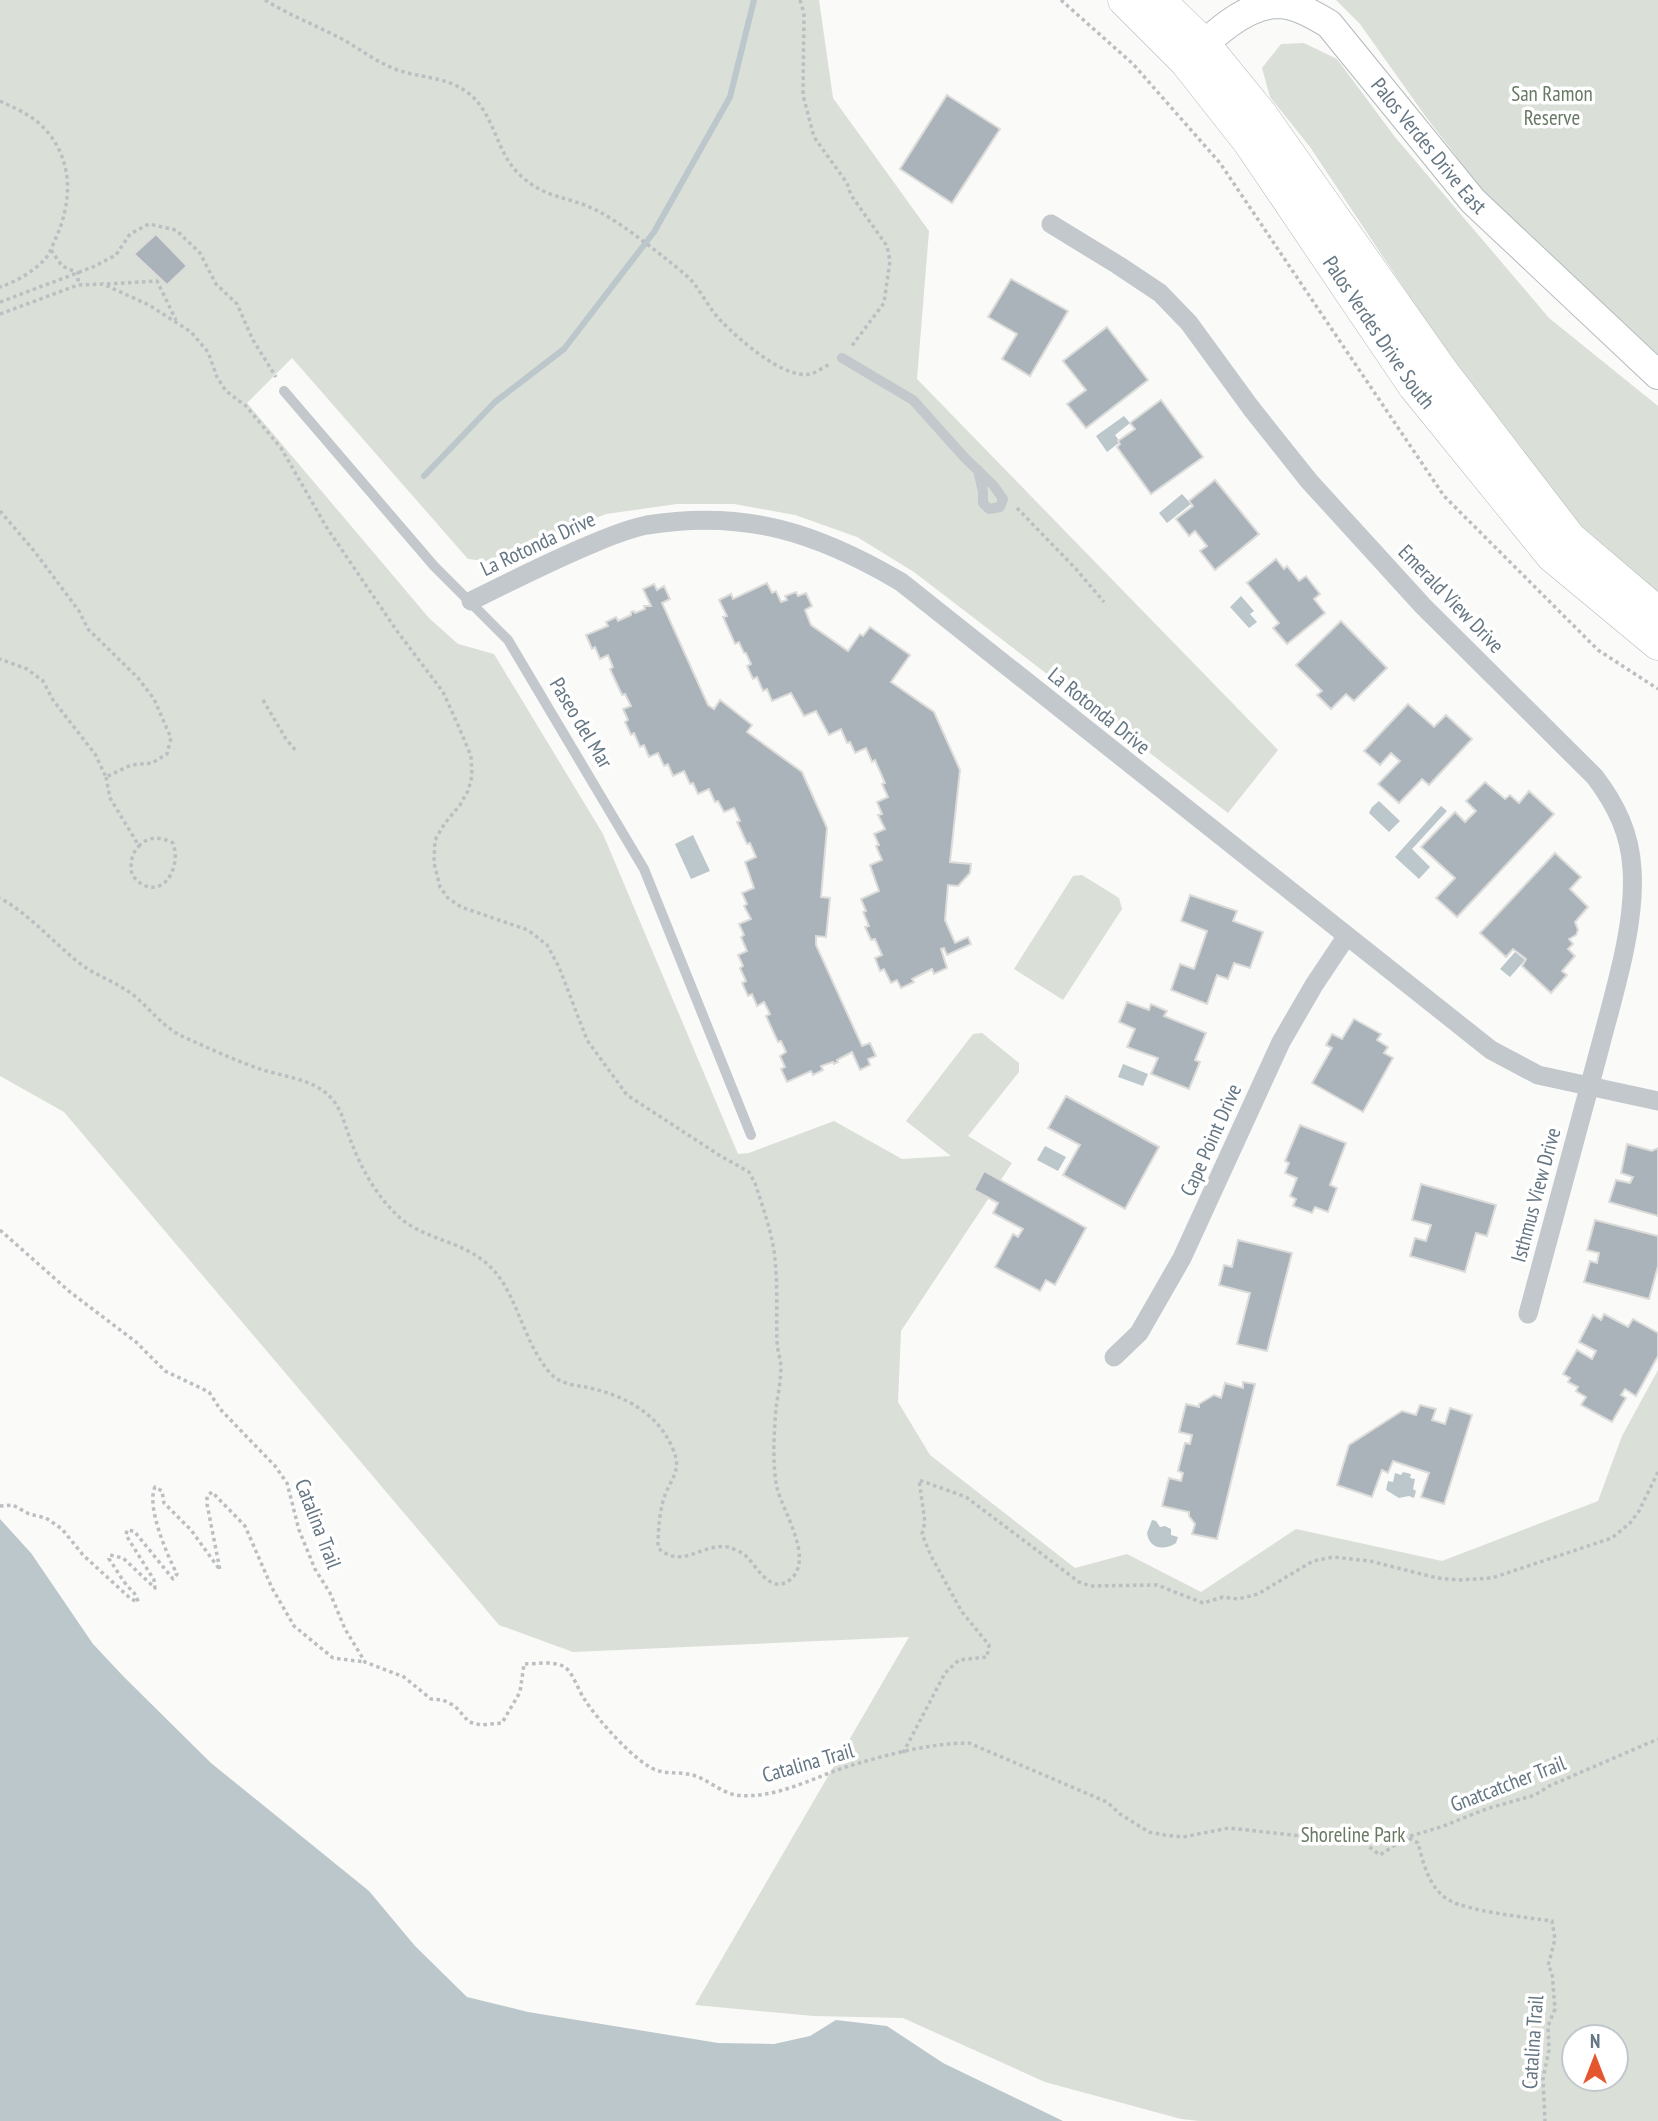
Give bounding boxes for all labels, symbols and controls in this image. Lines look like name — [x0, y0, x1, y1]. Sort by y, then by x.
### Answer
street label: Palos Verdes Drive East — [1365, 72, 1492, 220]
park label: San Ramon Reserve — [1511, 80, 1593, 131]
street label: Palos Verdes Drive South — [1317, 251, 1441, 414]
street label: La Rotonda Drive — [476, 505, 600, 582]
street label: Emerald View Drive — [1393, 539, 1510, 659]
street label: La Rotonda Drive — [1043, 661, 1156, 760]
street label: Paseo del Mar — [544, 672, 619, 773]
street label: Cape Point Drive — [1174, 1079, 1247, 1200]
street label: Isthmus View Drive — [1505, 1125, 1566, 1265]
street label: Catalina Trail — [289, 1475, 348, 1573]
street label: Catalina Trail — [759, 1737, 857, 1788]
street label: Gnatcatcher Trail — [1446, 1749, 1569, 1818]
park label: Shoreline Park — [1301, 1821, 1405, 1848]
street label: Catalina Trail — [1516, 1994, 1549, 2090]
north arrow — [1560, 2023, 1630, 2093]
text: N — [1590, 2029, 1600, 2053]

